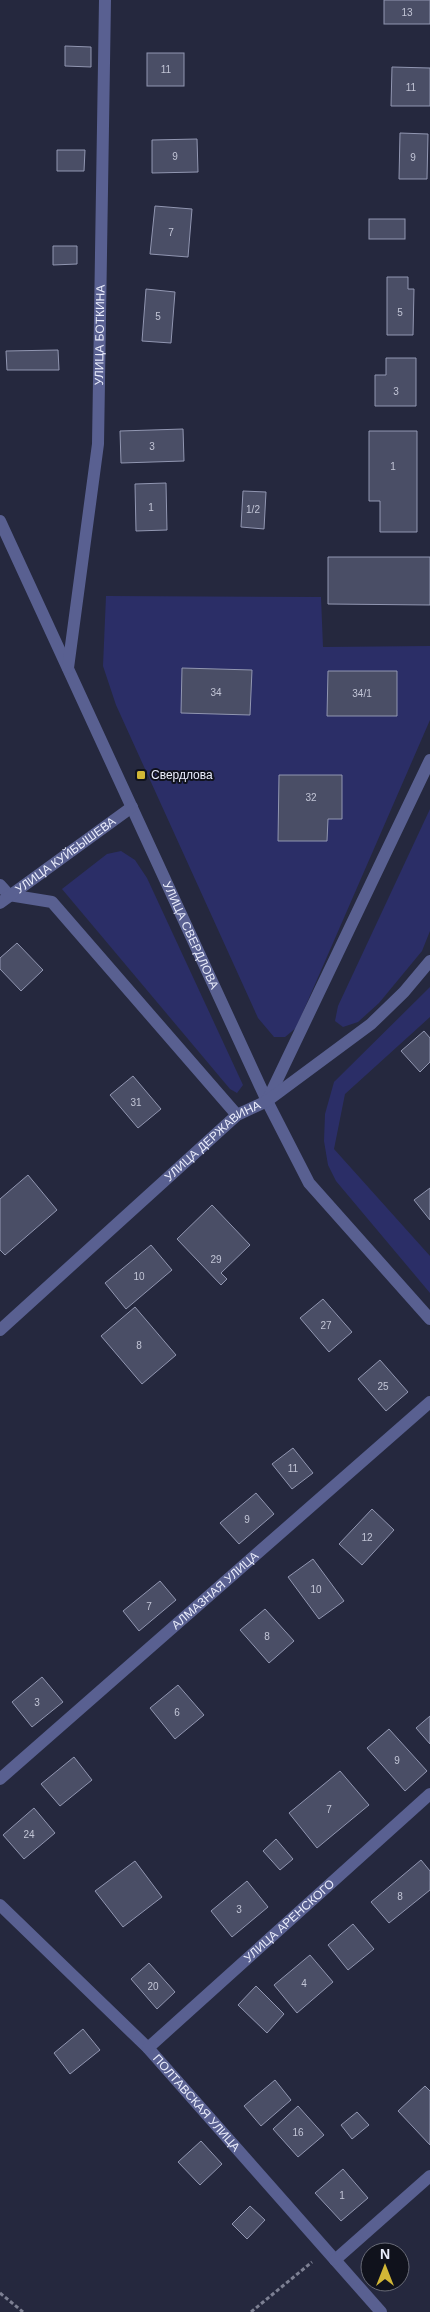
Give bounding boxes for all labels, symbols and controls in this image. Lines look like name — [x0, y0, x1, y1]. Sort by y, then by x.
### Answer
house number: 13 — [401, 7, 413, 18]
house number: 11 — [161, 64, 172, 75]
house number: 11 — [406, 82, 417, 93]
house number: 9 — [172, 151, 178, 162]
house number: 9 — [410, 152, 416, 163]
house number: 7 — [168, 227, 174, 238]
street label: УЛИЦА БОТКИНА — [92, 285, 108, 385]
house number: 5 — [397, 307, 403, 318]
house number: 5 — [155, 311, 161, 322]
house number: 3 — [393, 386, 399, 397]
house number: 3 — [149, 441, 155, 452]
house number: 1 — [390, 461, 396, 472]
house number: 1 — [148, 502, 154, 513]
house number: 1/2 — [246, 504, 260, 515]
house number: 34 — [210, 687, 222, 698]
house number: 34/1 — [352, 688, 372, 699]
place label: Свердлова — [151, 768, 213, 782]
marker: Свердлова — [135, 769, 147, 781]
house number: 32 — [305, 792, 317, 803]
street label: УЛИЦА КУЙБЫШЕВА — [13, 814, 118, 896]
street label: УЛИЦА СВЕРДЛОВА — [160, 879, 221, 991]
house number: 31 — [130, 1097, 142, 1108]
street label: УЛИЦА ДЕРЖАВИНА — [162, 1098, 263, 1184]
house number: 29 — [210, 1254, 222, 1265]
house number: 10 — [133, 1271, 145, 1282]
house number: 27 — [320, 1320, 332, 1331]
house number: 8 — [136, 1340, 142, 1351]
house number: 25 — [377, 1381, 389, 1392]
house number: 11 — [288, 1463, 299, 1474]
house number: 9 — [244, 1514, 250, 1525]
house number: 12 — [361, 1532, 373, 1543]
street label: АЛМАЗНАЯ УЛИЦА — [169, 1549, 261, 1632]
house number: 10 — [310, 1584, 322, 1595]
house number: 7 — [146, 1601, 152, 1612]
house number: 8 — [264, 1631, 270, 1642]
house number: 3 — [34, 1697, 40, 1708]
house number: 6 — [174, 1707, 180, 1718]
house number: 9 — [394, 1755, 400, 1766]
house number: 7 — [326, 1804, 332, 1815]
house number: 24 — [23, 1829, 35, 1840]
street label: УЛИЦА АРЕНСКОГО — [241, 1877, 337, 1965]
house number: 8 — [397, 1891, 403, 1902]
house number: 3 — [236, 1904, 242, 1915]
house number: 4 — [301, 1978, 307, 1989]
house number: 20 — [147, 1981, 159, 1992]
street label: ПОЛТАВСКАЯ УЛИЦА — [150, 2052, 243, 2154]
house number: 16 — [292, 2127, 304, 2138]
house number: 1 — [339, 2190, 345, 2201]
north arrow — [360, 2242, 410, 2292]
text: N — [380, 2246, 390, 2262]

